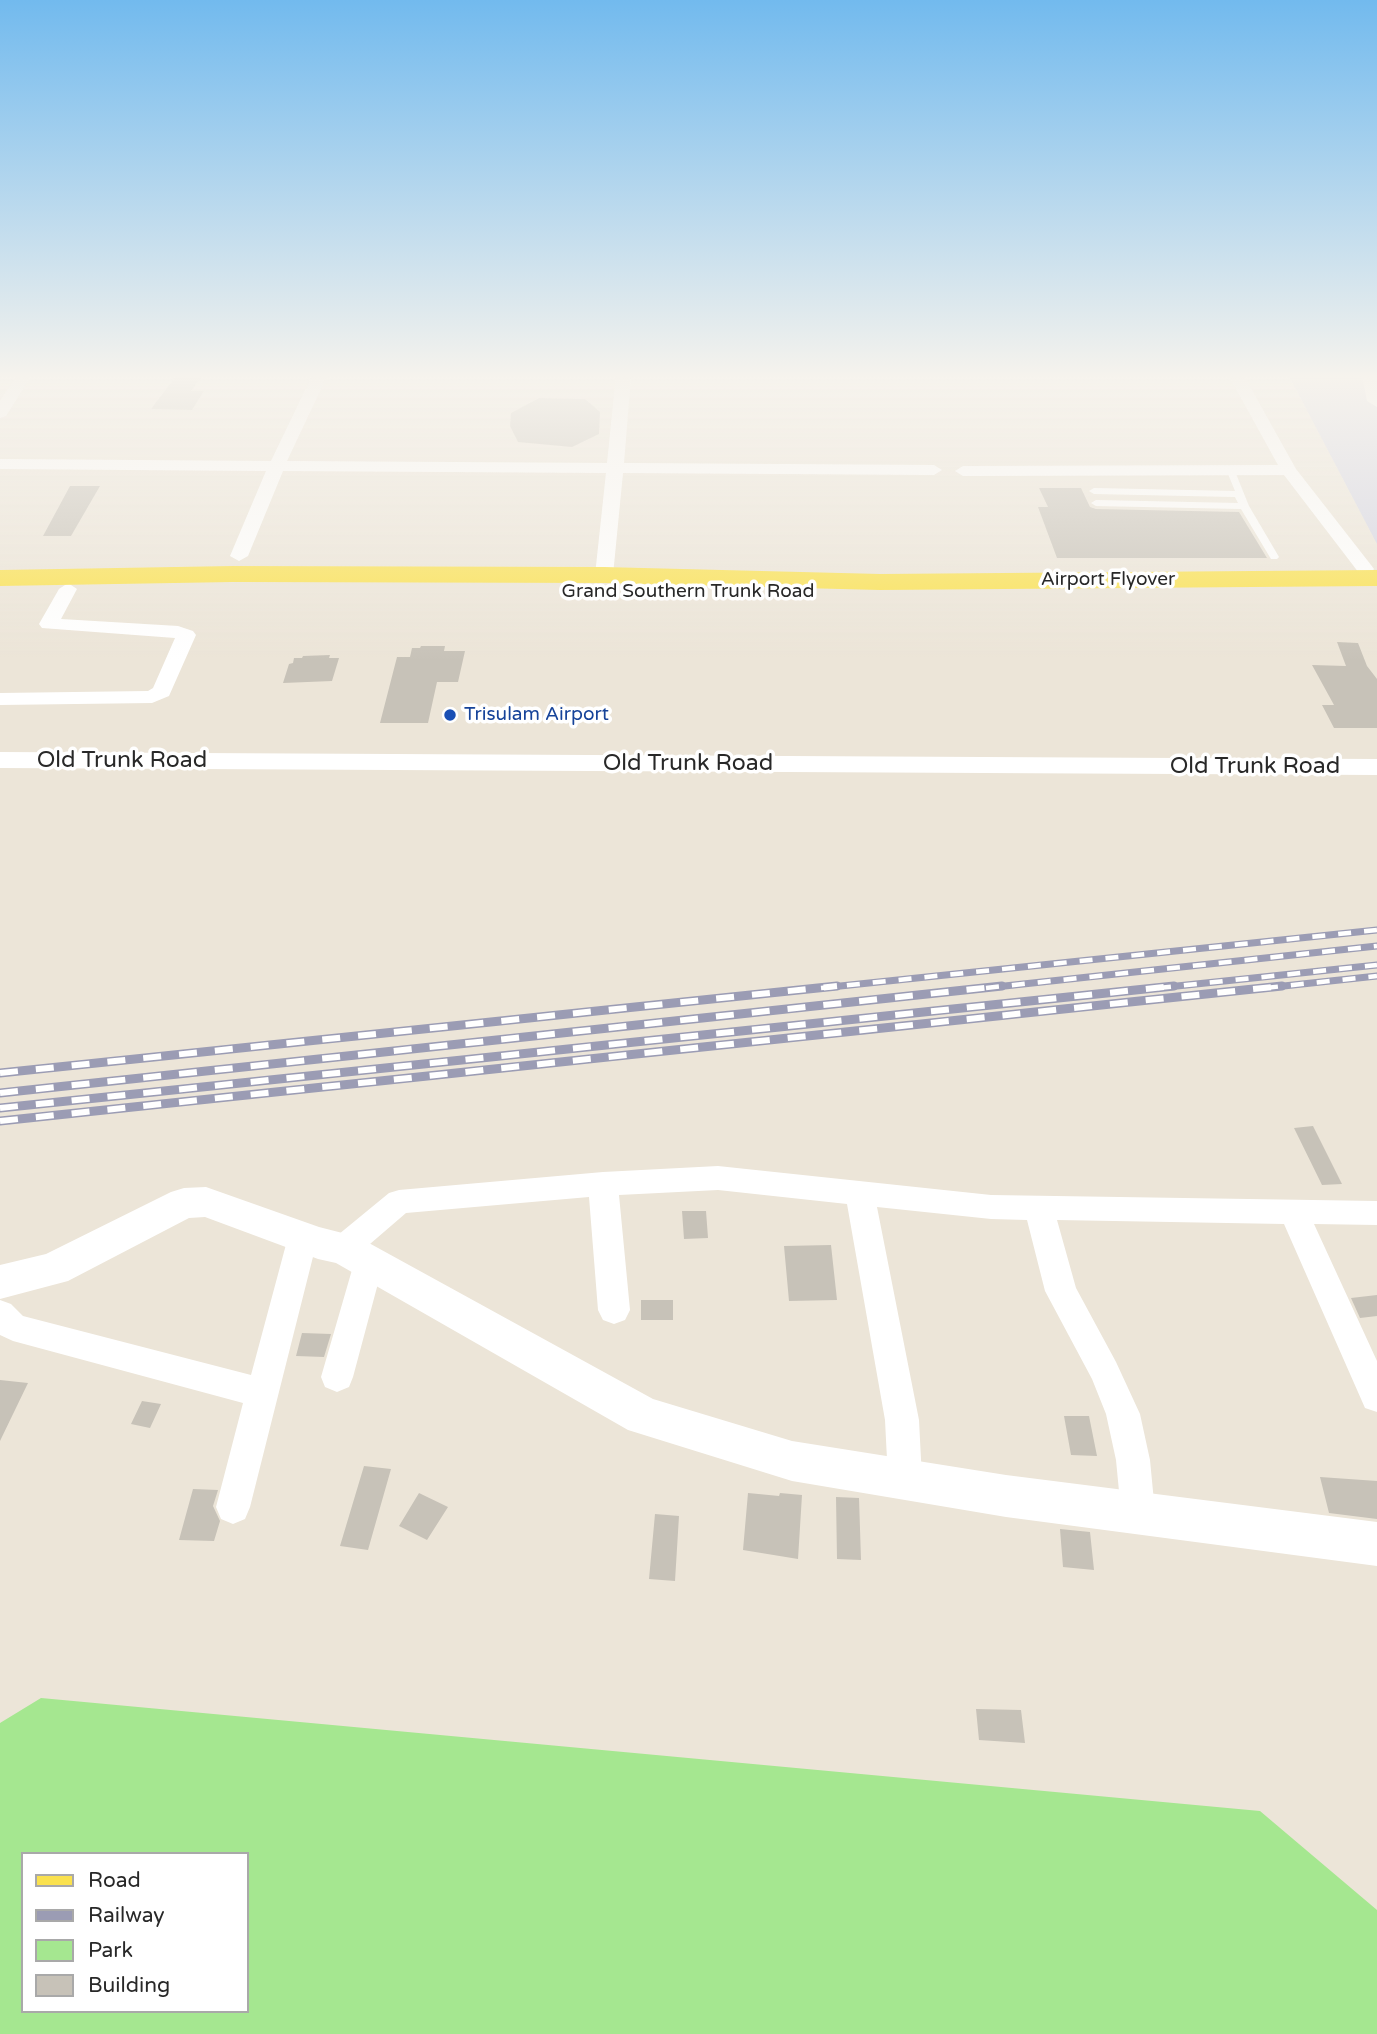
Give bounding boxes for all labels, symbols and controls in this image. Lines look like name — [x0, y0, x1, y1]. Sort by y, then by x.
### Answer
street label: Airport Flyover — [1041, 569, 1175, 591]
street label: Grand Southern Trunk Road — [562, 581, 814, 603]
place label: Trisulam Airport — [464, 704, 609, 726]
marker: Trisulam Airport — [442, 707, 458, 723]
street label: Old Trunk Road — [37, 747, 207, 775]
street label: Old Trunk Road — [603, 750, 773, 778]
street label: Old Trunk Road — [1170, 753, 1340, 781]
legend — [21, 1852, 248, 2013]
text: Road — [88, 1868, 141, 1893]
text: Railway — [88, 1903, 165, 1928]
text: Park — [88, 1938, 133, 1963]
text: Building — [88, 1973, 170, 1998]

